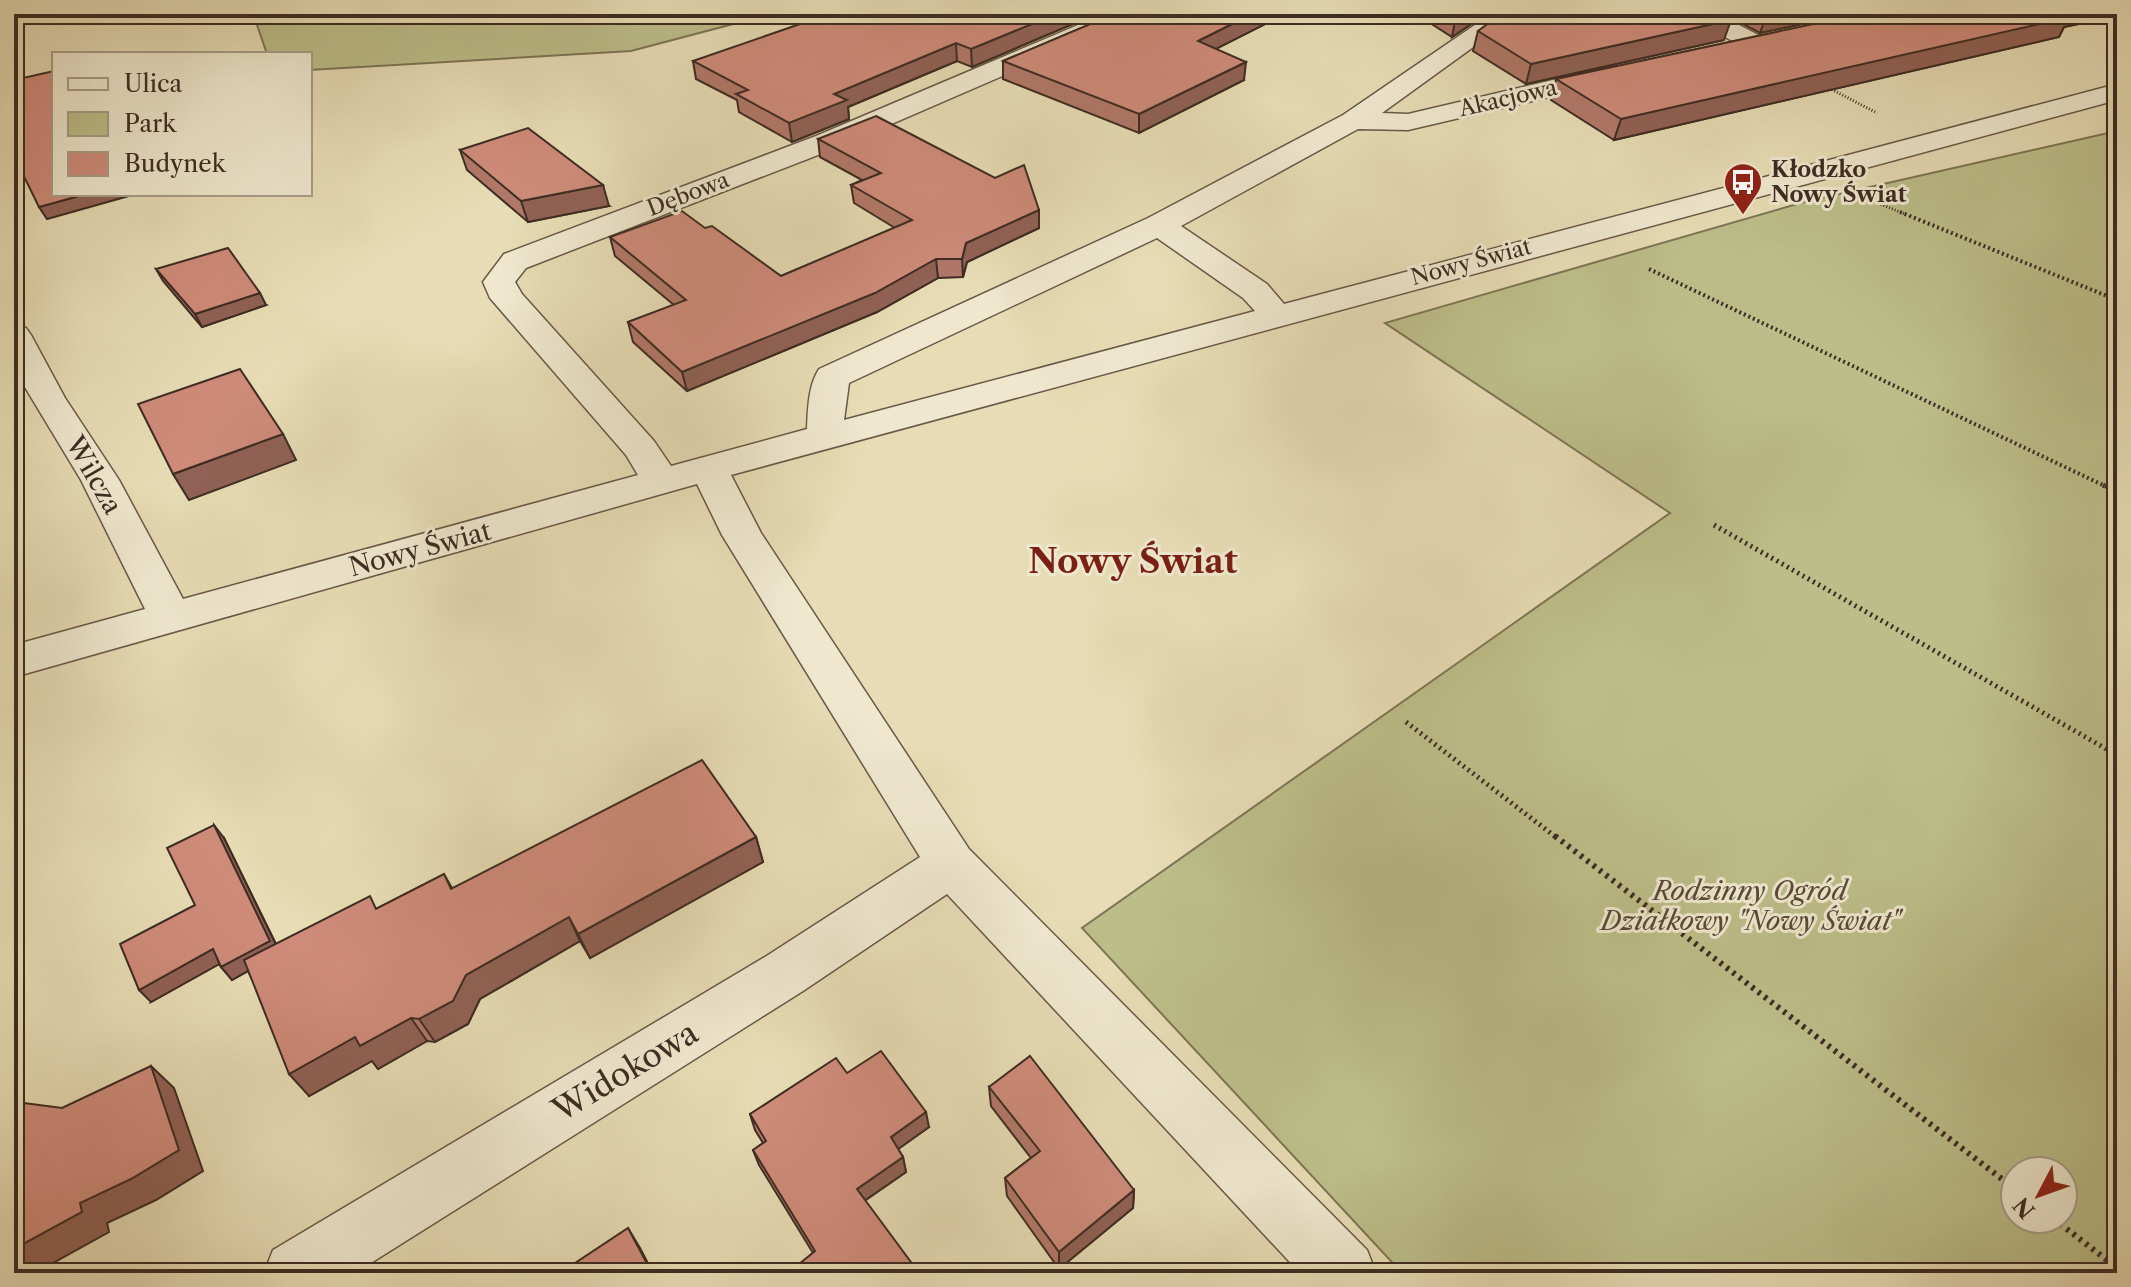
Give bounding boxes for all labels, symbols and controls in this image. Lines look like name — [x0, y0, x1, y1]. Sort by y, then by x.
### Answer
legend — [52, 52, 312, 196]
text: Ulica — [124, 69, 183, 98]
street label: Akacjowa — [1455, 74, 1560, 123]
text: Park — [124, 109, 177, 138]
text: Budynek — [124, 149, 227, 178]
place label: Kłodzko Nowy Świat — [1771, 156, 1907, 208]
bus stop icon: Kłodzko Nowy Świat — [1722, 161, 1764, 216]
street label: Dębowa — [643, 166, 733, 222]
street label: Nowy Świat — [1408, 232, 1534, 291]
street label: Wilcza — [58, 429, 129, 520]
street label: Nowy Świat — [345, 514, 495, 583]
district label: Nowy Świat — [1028, 540, 1238, 582]
park label: Rodzinny Ogród Działkowy "Nowy Świat" — [1599, 875, 1904, 937]
street label: Widokowa — [545, 1012, 705, 1130]
north arrow — [1999, 1155, 2079, 1235]
text: N — [2008, 1192, 2041, 1224]

